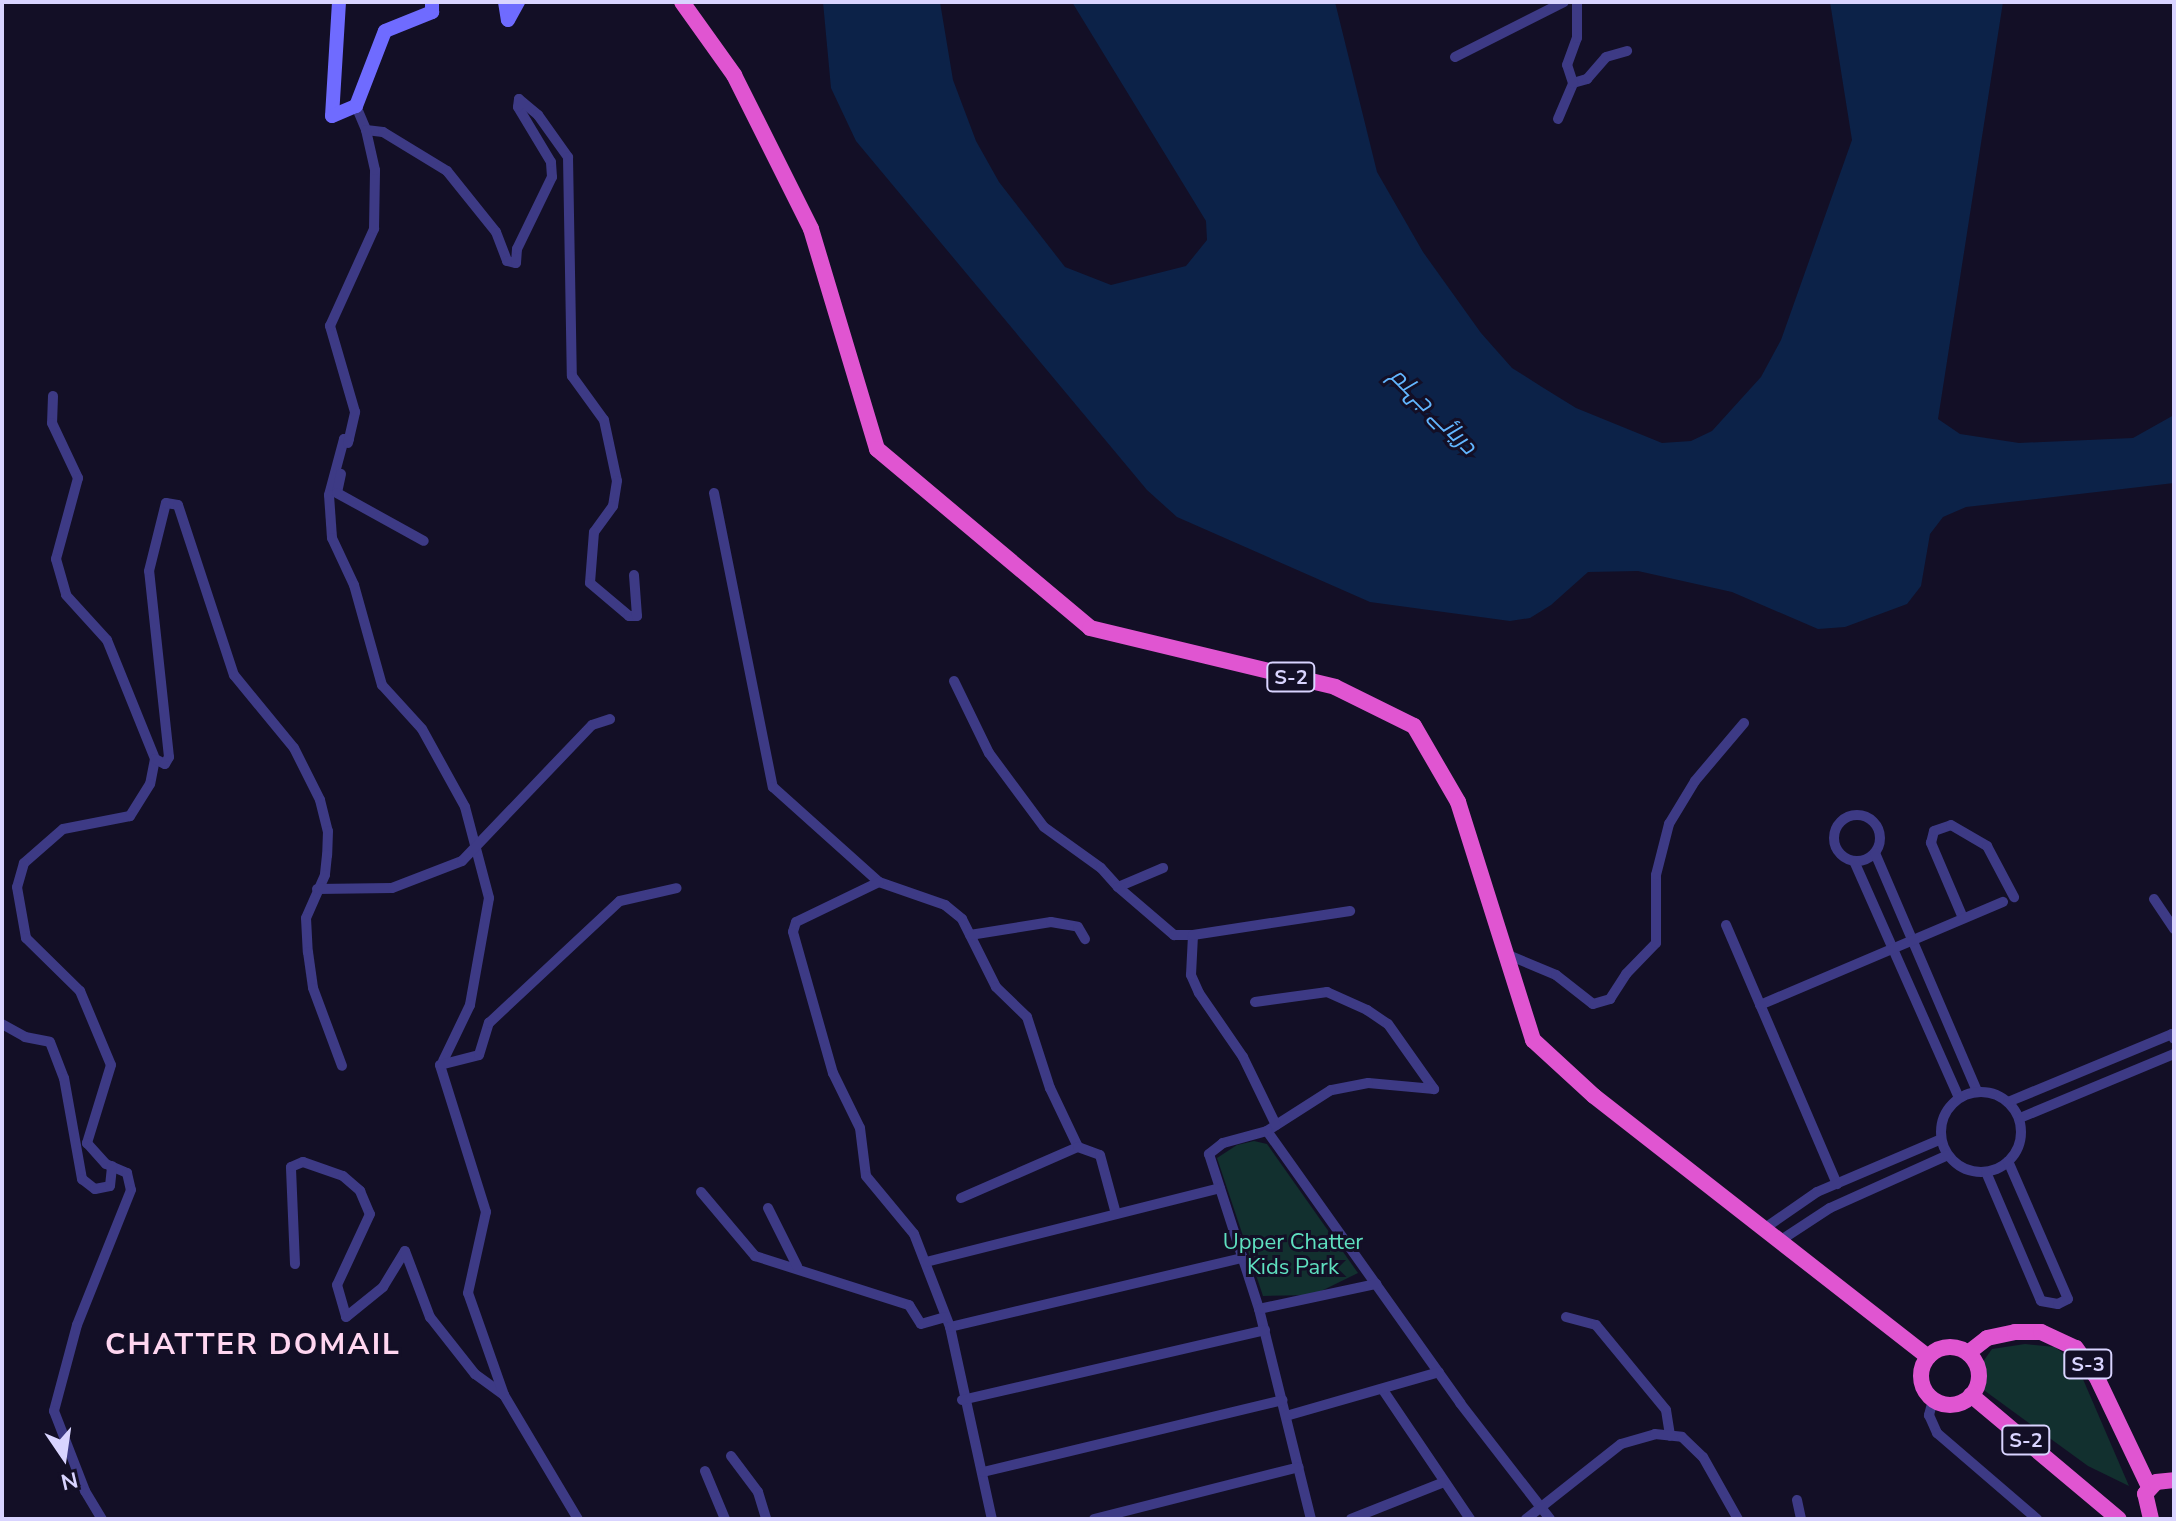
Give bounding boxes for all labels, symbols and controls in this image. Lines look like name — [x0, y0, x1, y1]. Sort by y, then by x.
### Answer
water label: دریائے جہلم — [1383, 361, 1483, 461]
road number: S-2 — [1265, 661, 1317, 693]
park label: Upper Chatter Kids Park — [1223, 1229, 1363, 1280]
district label: CHATTER DOMAIL — [105, 1327, 401, 1363]
road number: S-3 — [2062, 1348, 2114, 1380]
north arrow — [24, 1417, 104, 1497]
road number: S-2 — [2000, 1424, 2052, 1456]
text: N — [58, 1464, 81, 1497]

